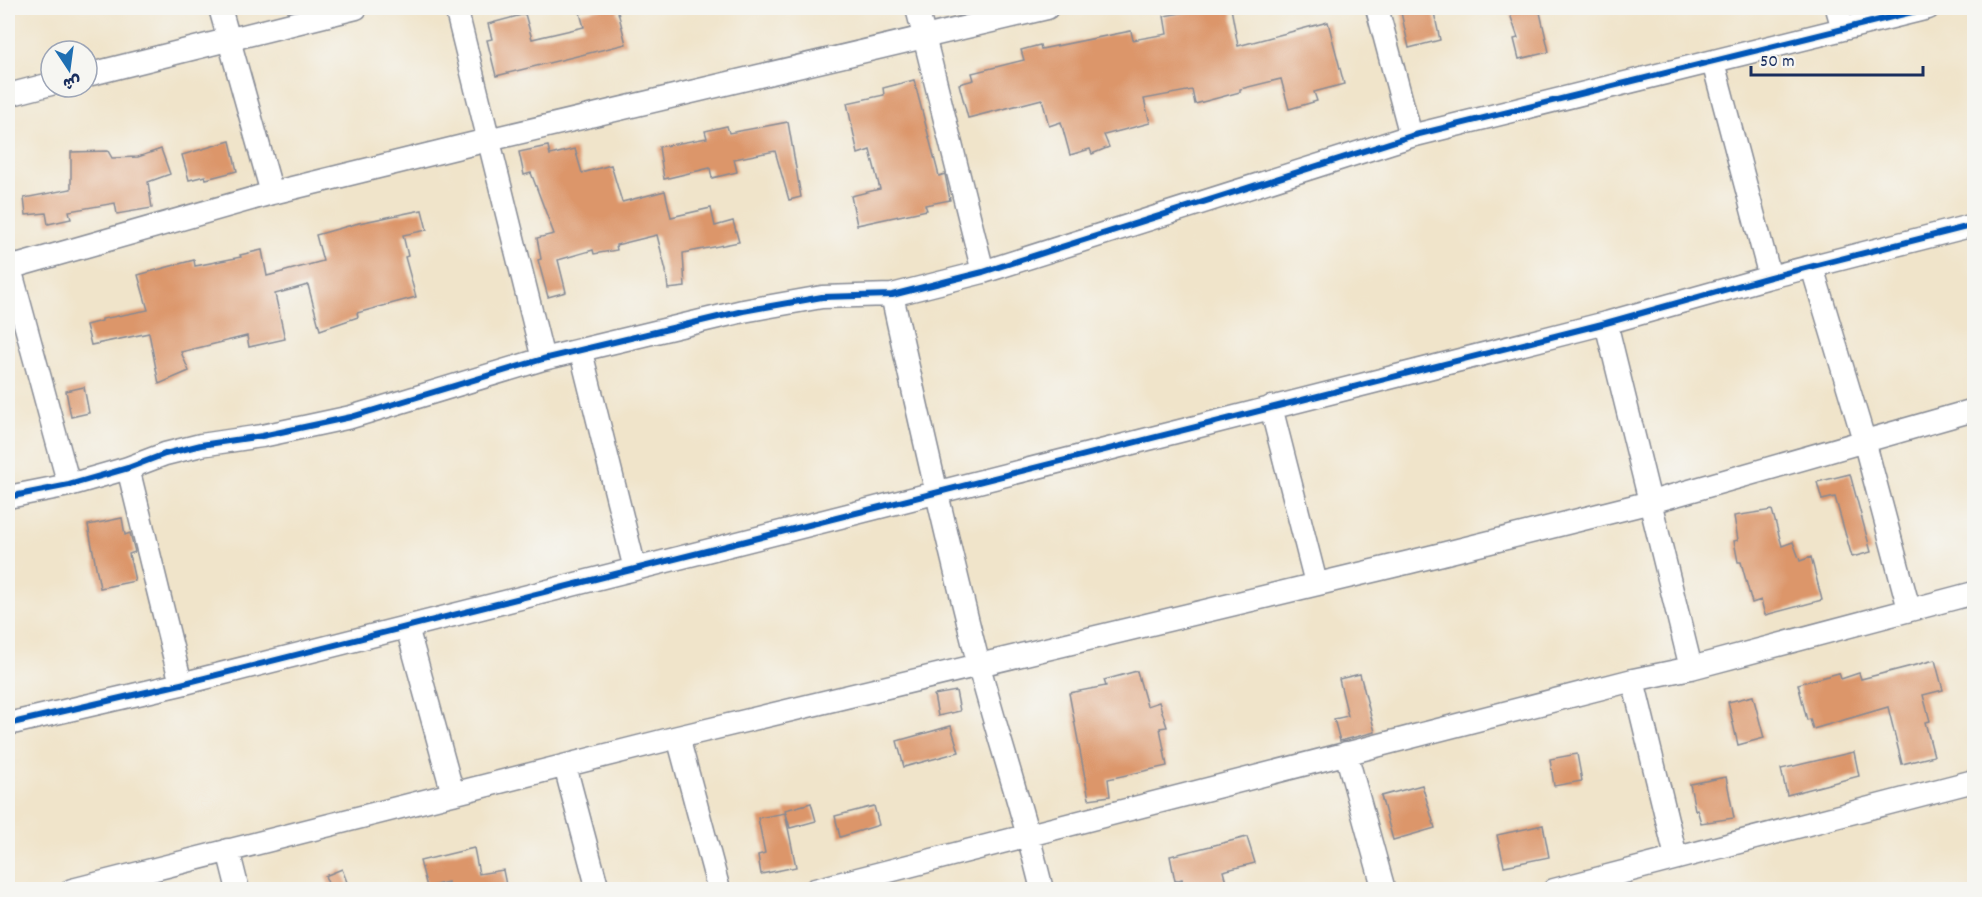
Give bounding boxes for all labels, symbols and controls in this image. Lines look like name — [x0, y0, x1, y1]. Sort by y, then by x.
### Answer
north arrow — [39, 39, 99, 99]
scale bar — [1751, 39, 1924, 77]
text: 50 m — [1760, 50, 1795, 75]
text: ش — [61, 68, 83, 94]

